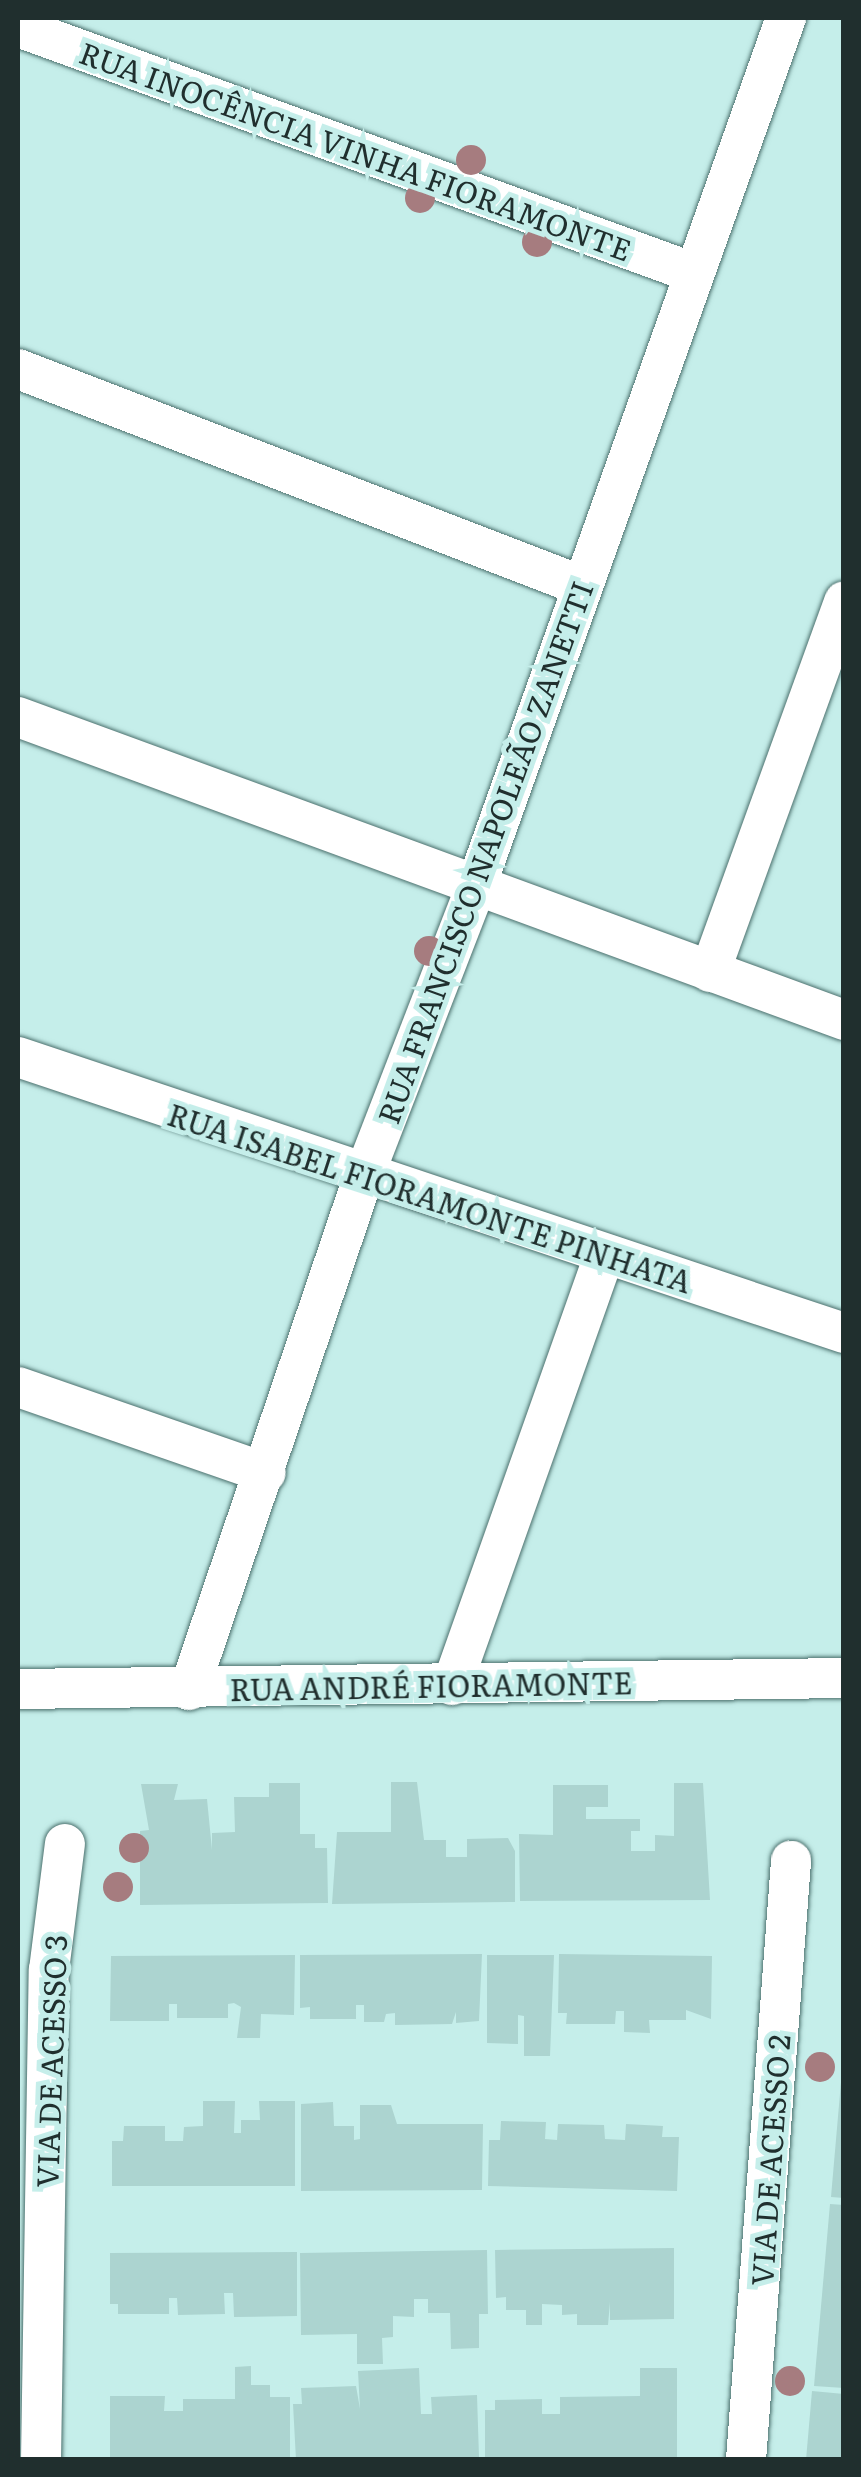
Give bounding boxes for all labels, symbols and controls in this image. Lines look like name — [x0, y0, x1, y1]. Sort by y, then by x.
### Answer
street label: RUA INOCÊNCIA VINHA FIORAMONTE — [75, 33, 637, 267]
street label: RUA FRANCISCO NAPOLEÃO ZANETTI — [369, 576, 599, 1128]
street label: RUA ISABEL FIORAMONTE PINHATA — [164, 1095, 696, 1299]
street label: RUA ANDRÉ FIORAMONTE — [229, 1663, 633, 1707]
street label: VIA DE ACESSO 3 — [28, 1934, 72, 2188]
street label: VIA DE ACESSO 2 — [742, 2033, 796, 2287]

